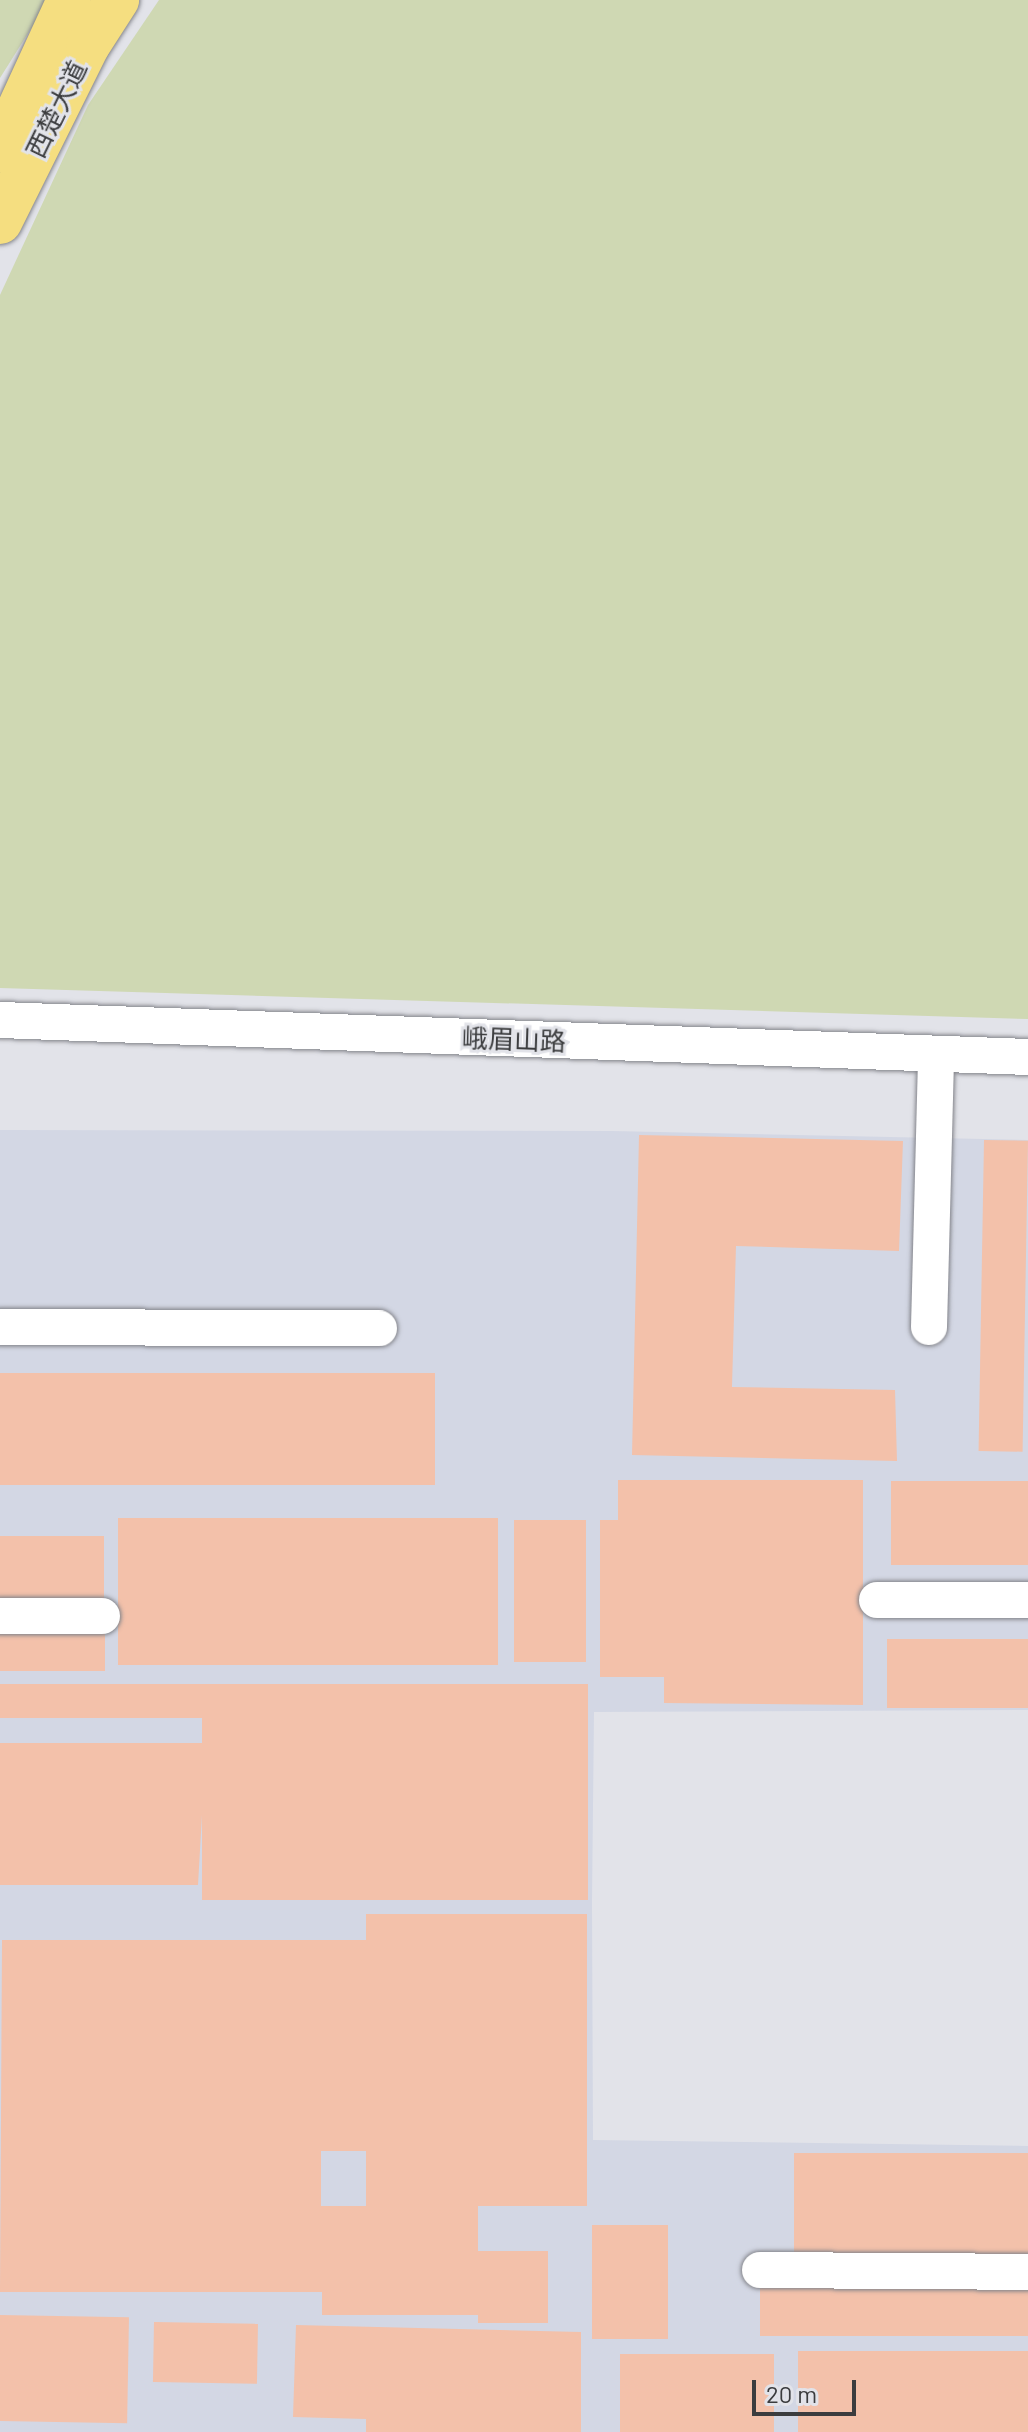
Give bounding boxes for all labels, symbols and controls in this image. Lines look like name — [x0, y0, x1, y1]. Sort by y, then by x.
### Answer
street label: 西楚大道 — [19, 55, 93, 163]
street label: 峨眉山路 — [461, 1022, 567, 1056]
scale bar — [756, 2364, 860, 2414]
text: 20 m — [766, 2379, 817, 2408]

